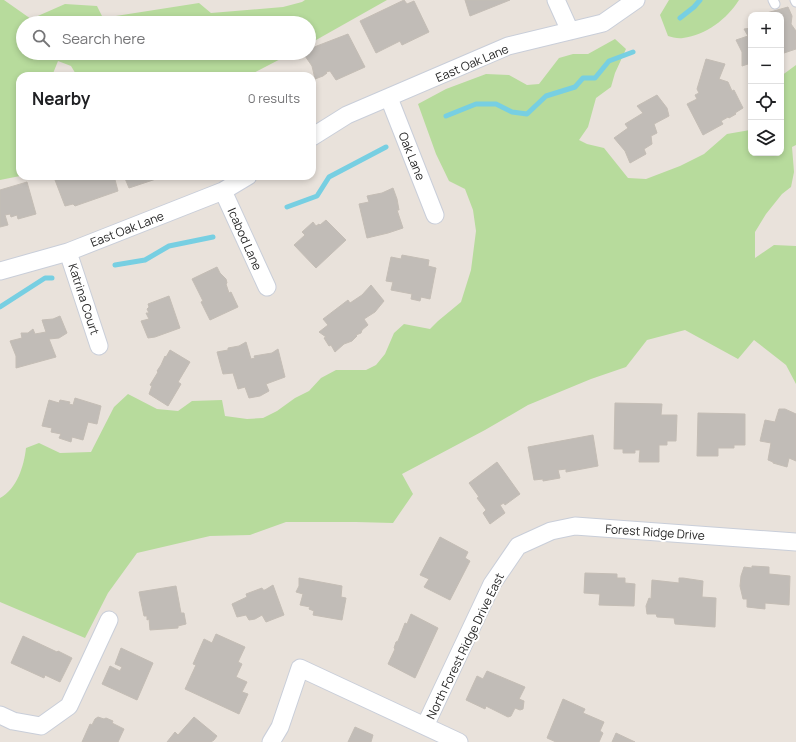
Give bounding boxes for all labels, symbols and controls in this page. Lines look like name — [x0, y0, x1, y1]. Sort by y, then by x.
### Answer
map controls — [748, 12, 784, 156]
button: + — [748, 12, 784, 48]
search box — [16, 16, 316, 60]
icon: search — [30, 27, 52, 49]
text: Search here — [62, 28, 145, 49]
street label: East Oak Lane — [433, 40, 511, 86]
button: − — [748, 48, 784, 84]
button: locate — [748, 84, 784, 120]
text: Nearby — [32, 87, 90, 110]
text: 0 results — [248, 89, 300, 107]
button: layers — [748, 120, 784, 156]
street label: Oak Lane — [395, 129, 429, 183]
street label: Icabod Lane — [224, 205, 266, 273]
street label: East Oak Lane — [88, 207, 166, 251]
street label: Katrina Court — [65, 261, 104, 337]
street label: Forest Ridge Drive — [605, 520, 705, 544]
street label: North Forest Ridge Drive East — [422, 570, 508, 722]

